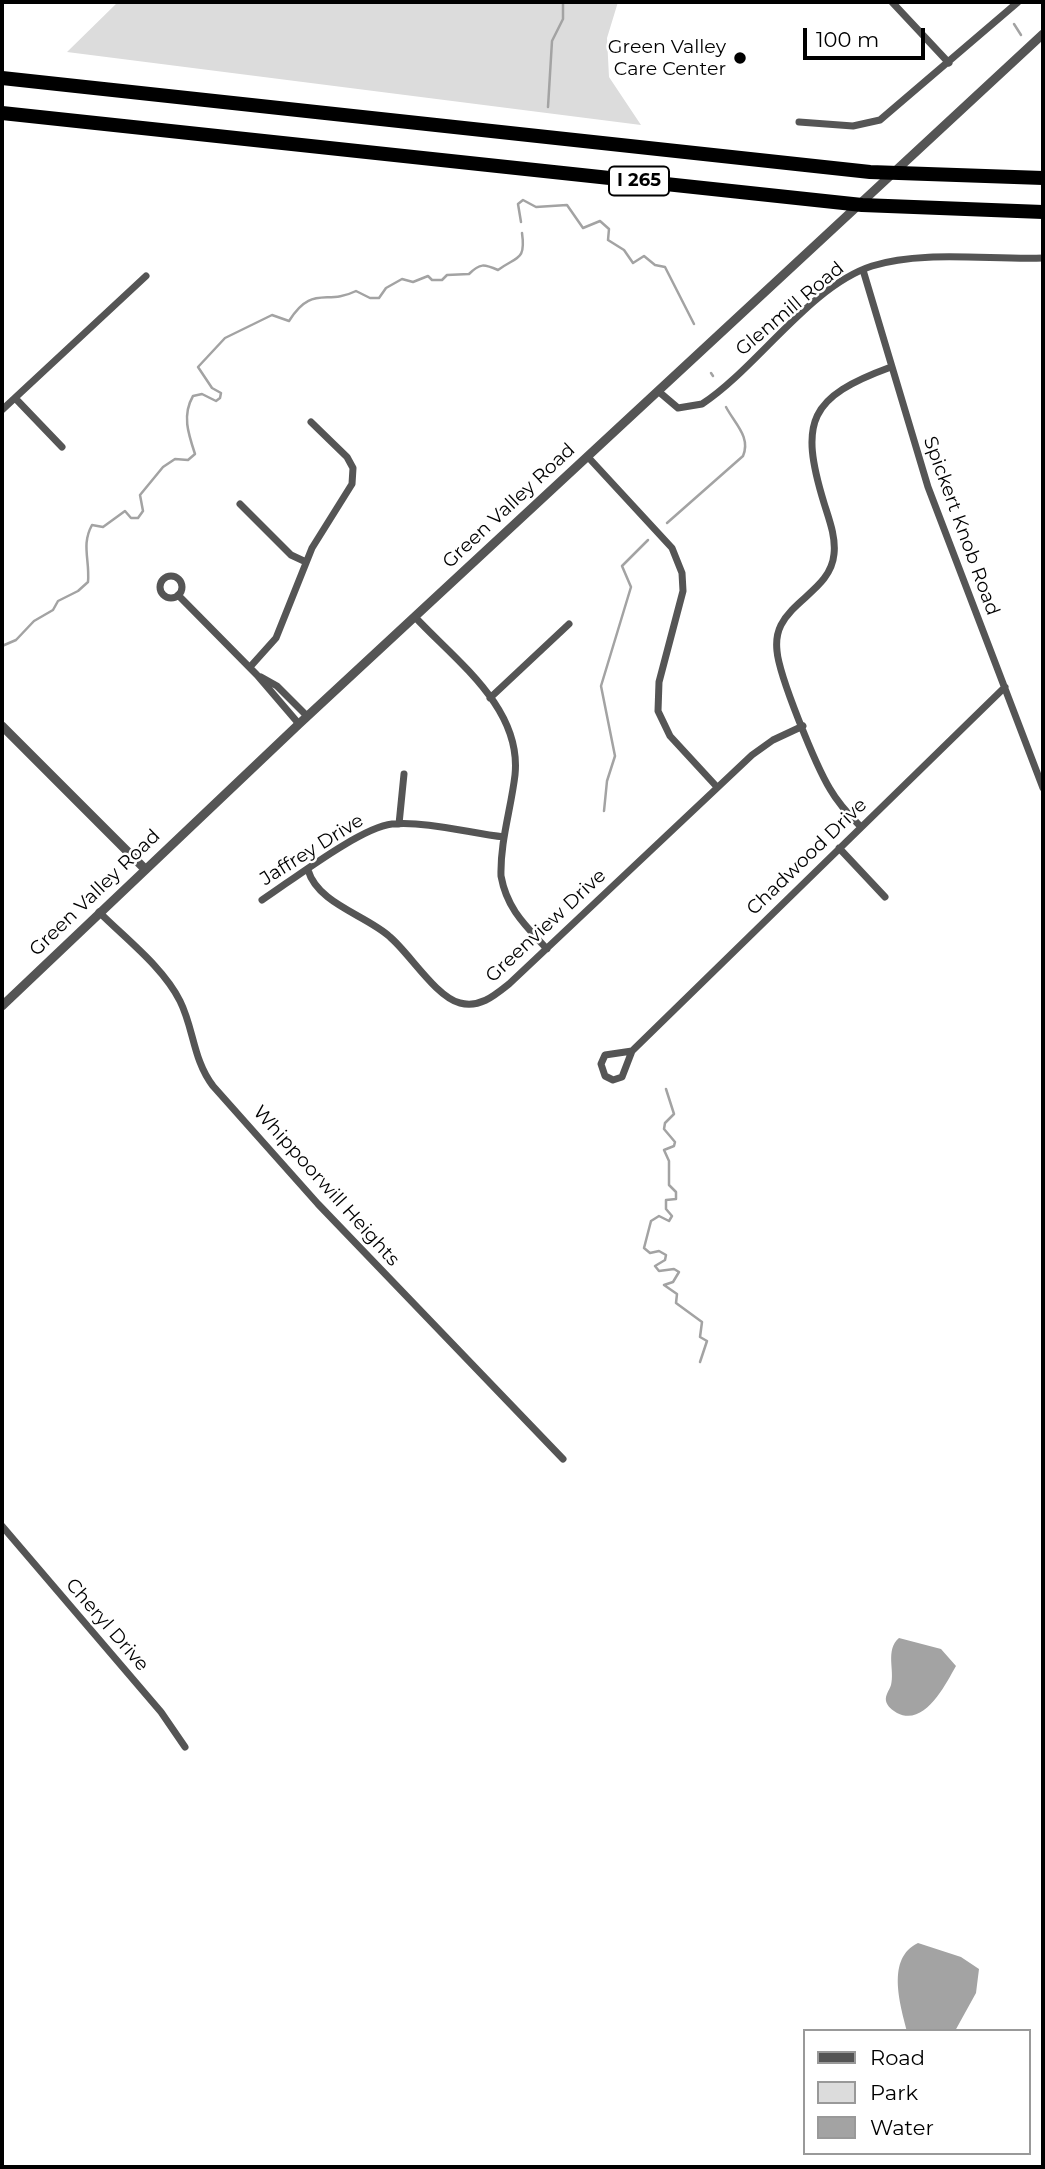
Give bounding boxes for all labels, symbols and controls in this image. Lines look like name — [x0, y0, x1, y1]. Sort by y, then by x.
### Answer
scale bar — [807, 14, 930, 58]
text: 100 m — [816, 27, 879, 52]
place label: Green Valley Care Center — [608, 36, 726, 80]
marker: Green Valley Care Center — [732, 50, 748, 66]
road number: I 265 — [609, 166, 669, 196]
street label: Glenmill Road — [731, 257, 849, 361]
street label: Spickert Knob Road — [918, 433, 1004, 619]
street label: Green Valley Road — [438, 439, 580, 573]
street label: Chadwood Drive — [742, 794, 872, 920]
street label: Jaffrey Drive — [256, 809, 368, 891]
street label: Green Valley Road — [25, 825, 165, 961]
street label: Greenview Drive — [481, 865, 611, 987]
street label: Whippoorwill Heights — [248, 1101, 404, 1271]
street label: Cheryl Drive — [61, 1574, 153, 1676]
legend — [804, 2029, 1031, 2155]
text: Road — [870, 2045, 925, 2070]
text: Park — [870, 2080, 918, 2105]
text: Water — [870, 2115, 934, 2140]

